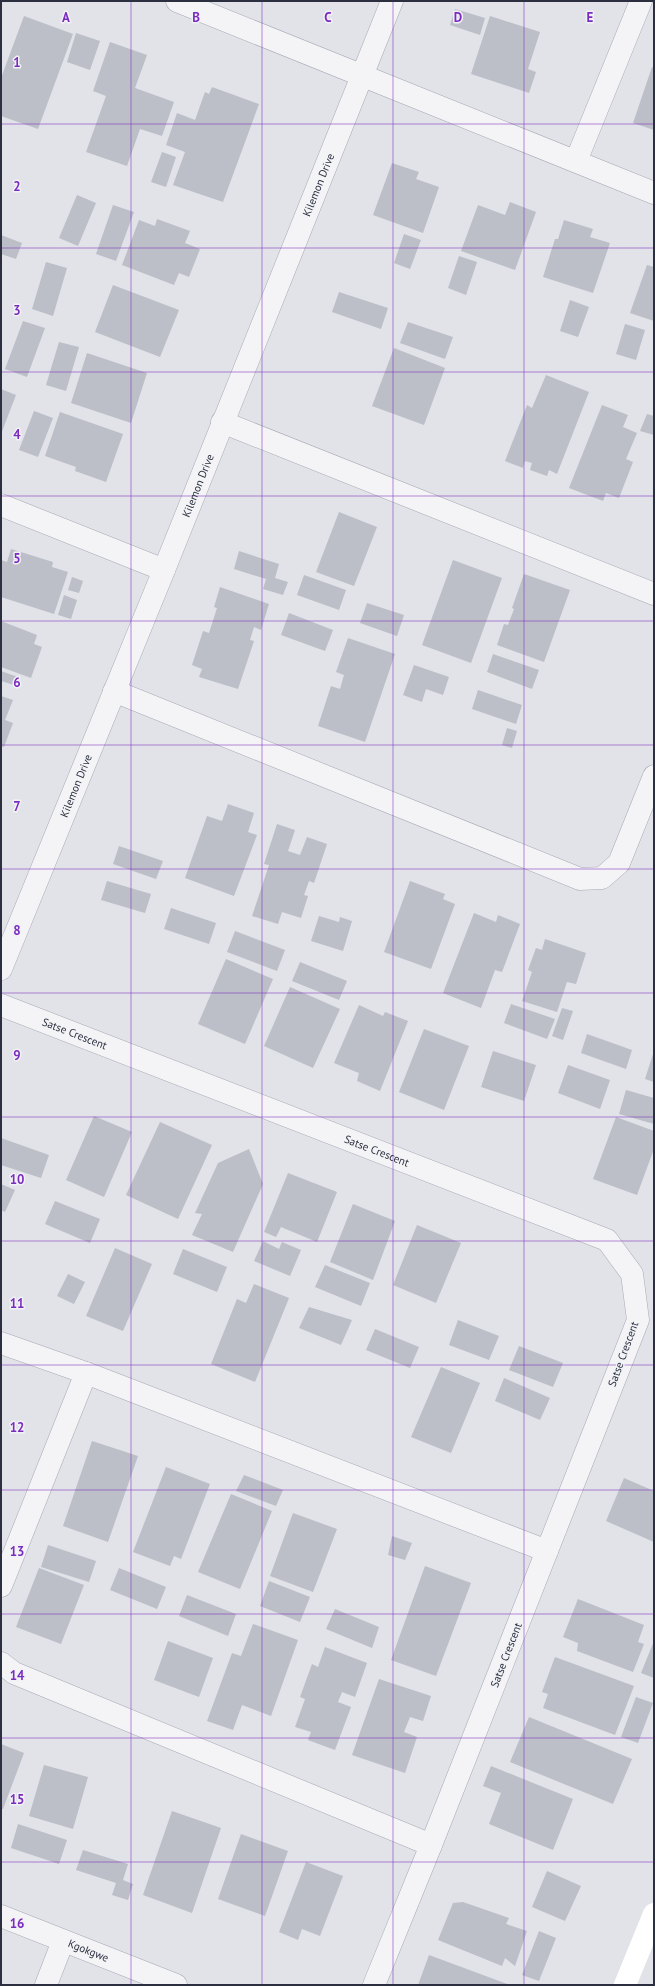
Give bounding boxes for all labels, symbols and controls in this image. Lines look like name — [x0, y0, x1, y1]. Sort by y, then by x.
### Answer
text: A — [62, 9, 70, 26]
text: B — [192, 9, 200, 26]
text: C — [324, 9, 332, 26]
text: D — [454, 9, 462, 26]
text: E — [587, 9, 594, 26]
text: 1 — [13, 54, 21, 71]
street label: Kilemon Drive — [299, 151, 337, 218]
text: 2 — [13, 178, 21, 195]
text: 3 — [13, 302, 21, 319]
text: 4 — [13, 426, 21, 443]
street label: Kilemon Drive — [179, 451, 217, 519]
text: 5 — [13, 550, 21, 567]
text: 6 — [13, 674, 21, 691]
street label: Kilemon Drive — [57, 752, 95, 819]
text: 7 — [13, 798, 21, 815]
text: 8 — [13, 922, 21, 939]
street label: Satse Crescent — [40, 1015, 109, 1053]
text: 9 — [13, 1047, 21, 1064]
street label: Satse Crescent — [342, 1132, 411, 1170]
text: 10 — [10, 1171, 24, 1188]
text: 11 — [10, 1295, 24, 1312]
street label: Satse Crescent — [605, 1319, 641, 1388]
text: 12 — [10, 1419, 24, 1436]
text: 13 — [10, 1543, 24, 1560]
street label: Satse Crescent — [487, 1620, 525, 1689]
text: 14 — [10, 1667, 25, 1684]
text: 15 — [10, 1791, 24, 1808]
text: 16 — [10, 1915, 24, 1932]
street label: Kgokgwe — [66, 1936, 111, 1965]

